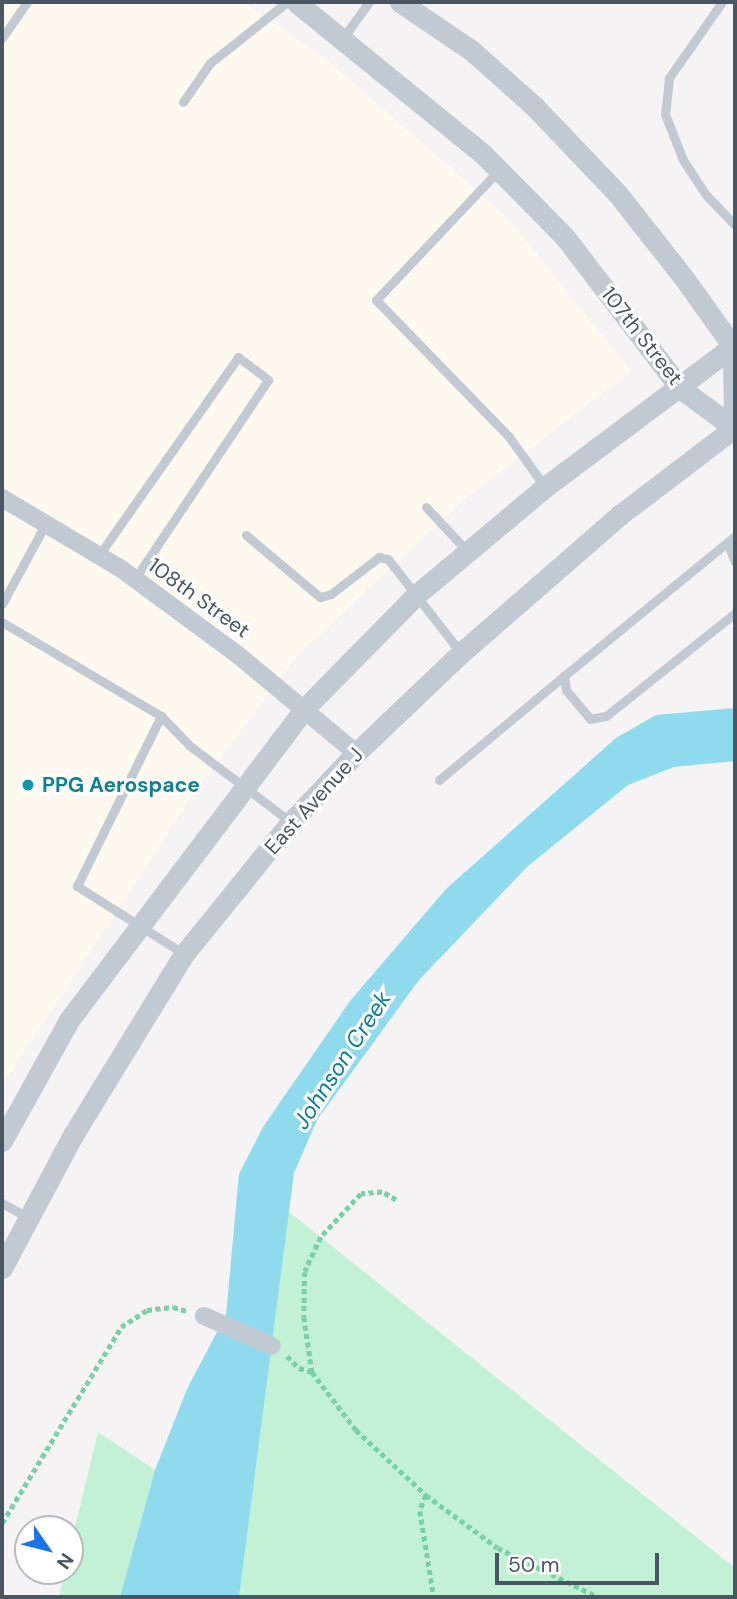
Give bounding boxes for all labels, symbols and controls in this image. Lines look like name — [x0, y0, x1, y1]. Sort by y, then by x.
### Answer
street label: 107th Street — [596, 282, 688, 390]
street label: 108th Street — [143, 553, 255, 643]
street label: East Avenue J — [260, 743, 368, 859]
place label: PPG Aerospace — [42, 772, 200, 798]
marker: PPG Aerospace — [20, 777, 36, 793]
water label: Johnson Creek — [287, 986, 397, 1134]
north arrow — [14, 1515, 84, 1585]
scale bar — [499, 1540, 664, 1584]
text: N — [51, 1548, 79, 1574]
text: 50 m — [508, 1551, 559, 1579]

